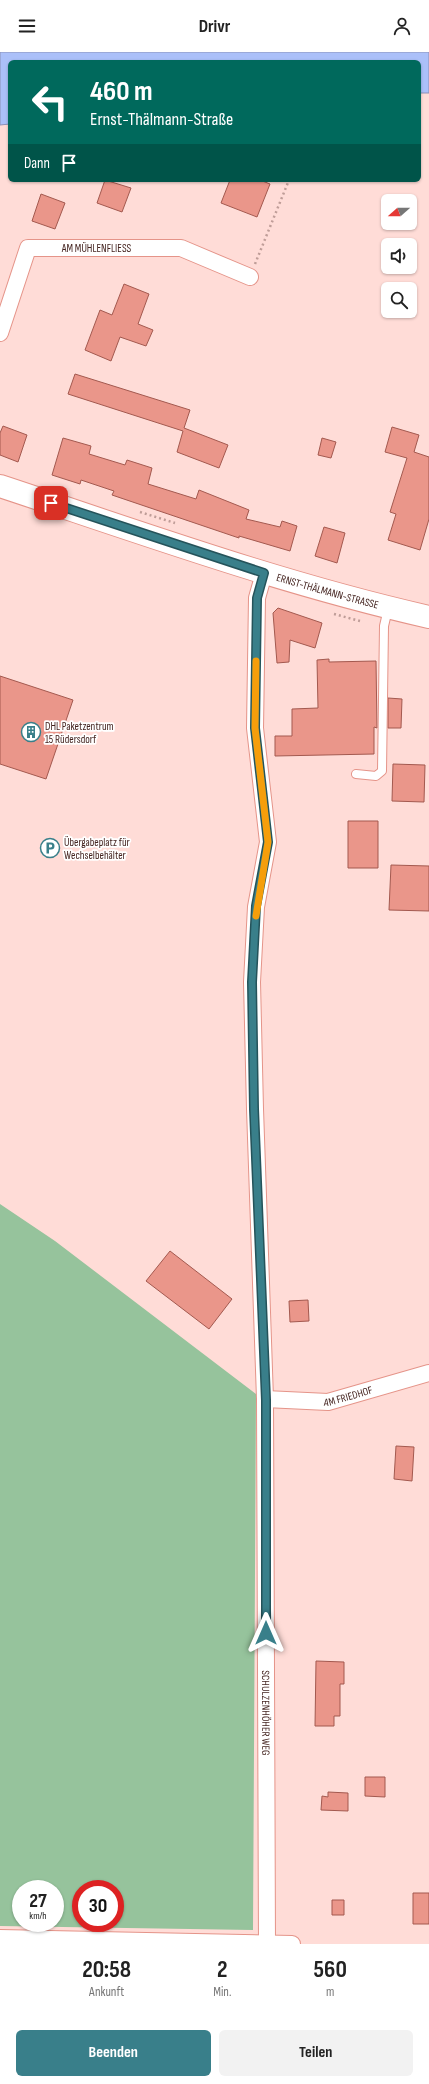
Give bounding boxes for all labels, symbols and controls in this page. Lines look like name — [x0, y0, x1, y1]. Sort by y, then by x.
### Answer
icon: menu — [16, 15, 38, 37]
icon: person — [391, 15, 413, 37]
text: Drivr — [199, 16, 230, 37]
text: 460 m — [90, 75, 152, 108]
icon: left — [24, 76, 76, 128]
text: Ernst-Thälmann-Straße — [90, 109, 233, 130]
icon: arrive — [58, 152, 80, 174]
text: Dann — [24, 154, 50, 173]
north arrow — [381, 194, 417, 230]
map controls — [381, 194, 417, 318]
button: sound — [381, 238, 417, 274]
street label: AM MÜHLENFLIESS — [61, 242, 131, 255]
button: search — [381, 282, 417, 318]
pin — [34, 486, 68, 520]
icon: arrive — [40, 492, 62, 514]
street label: ERNST-THÄLMANN-STRASSE — [275, 571, 380, 612]
place label: DHL Paketzentrum 15 Rüdersdorf — [45, 720, 114, 746]
building icon: DHL Paketzentrum 15 Rüdersdorf — [20, 721, 42, 743]
place label: Übergabeplatz für Wechselbehälter — [64, 836, 130, 862]
parking icon: Übergabeplatz für Wechselbehälter — [39, 837, 61, 859]
street label: AM FRIEDHOF — [323, 1384, 374, 1409]
position arrow — [245, 1612, 287, 1654]
street label: SCHULZENHÖHER WEG — [259, 1670, 272, 1755]
speed limit sign: 30 — [72, 1880, 124, 1932]
text: 27 — [29, 1889, 47, 1913]
text: km/h — [29, 1910, 47, 1922]
text: 20:58 — [82, 1955, 131, 1984]
text: 2 — [217, 1955, 228, 1984]
text: 560 — [314, 1955, 347, 1984]
text: Ankunft — [89, 1984, 124, 2000]
text: Min. — [213, 1984, 231, 2000]
text: m — [326, 1984, 334, 2000]
button: Beenden — [16, 2030, 211, 2076]
button: Teilen — [219, 2030, 413, 2076]

